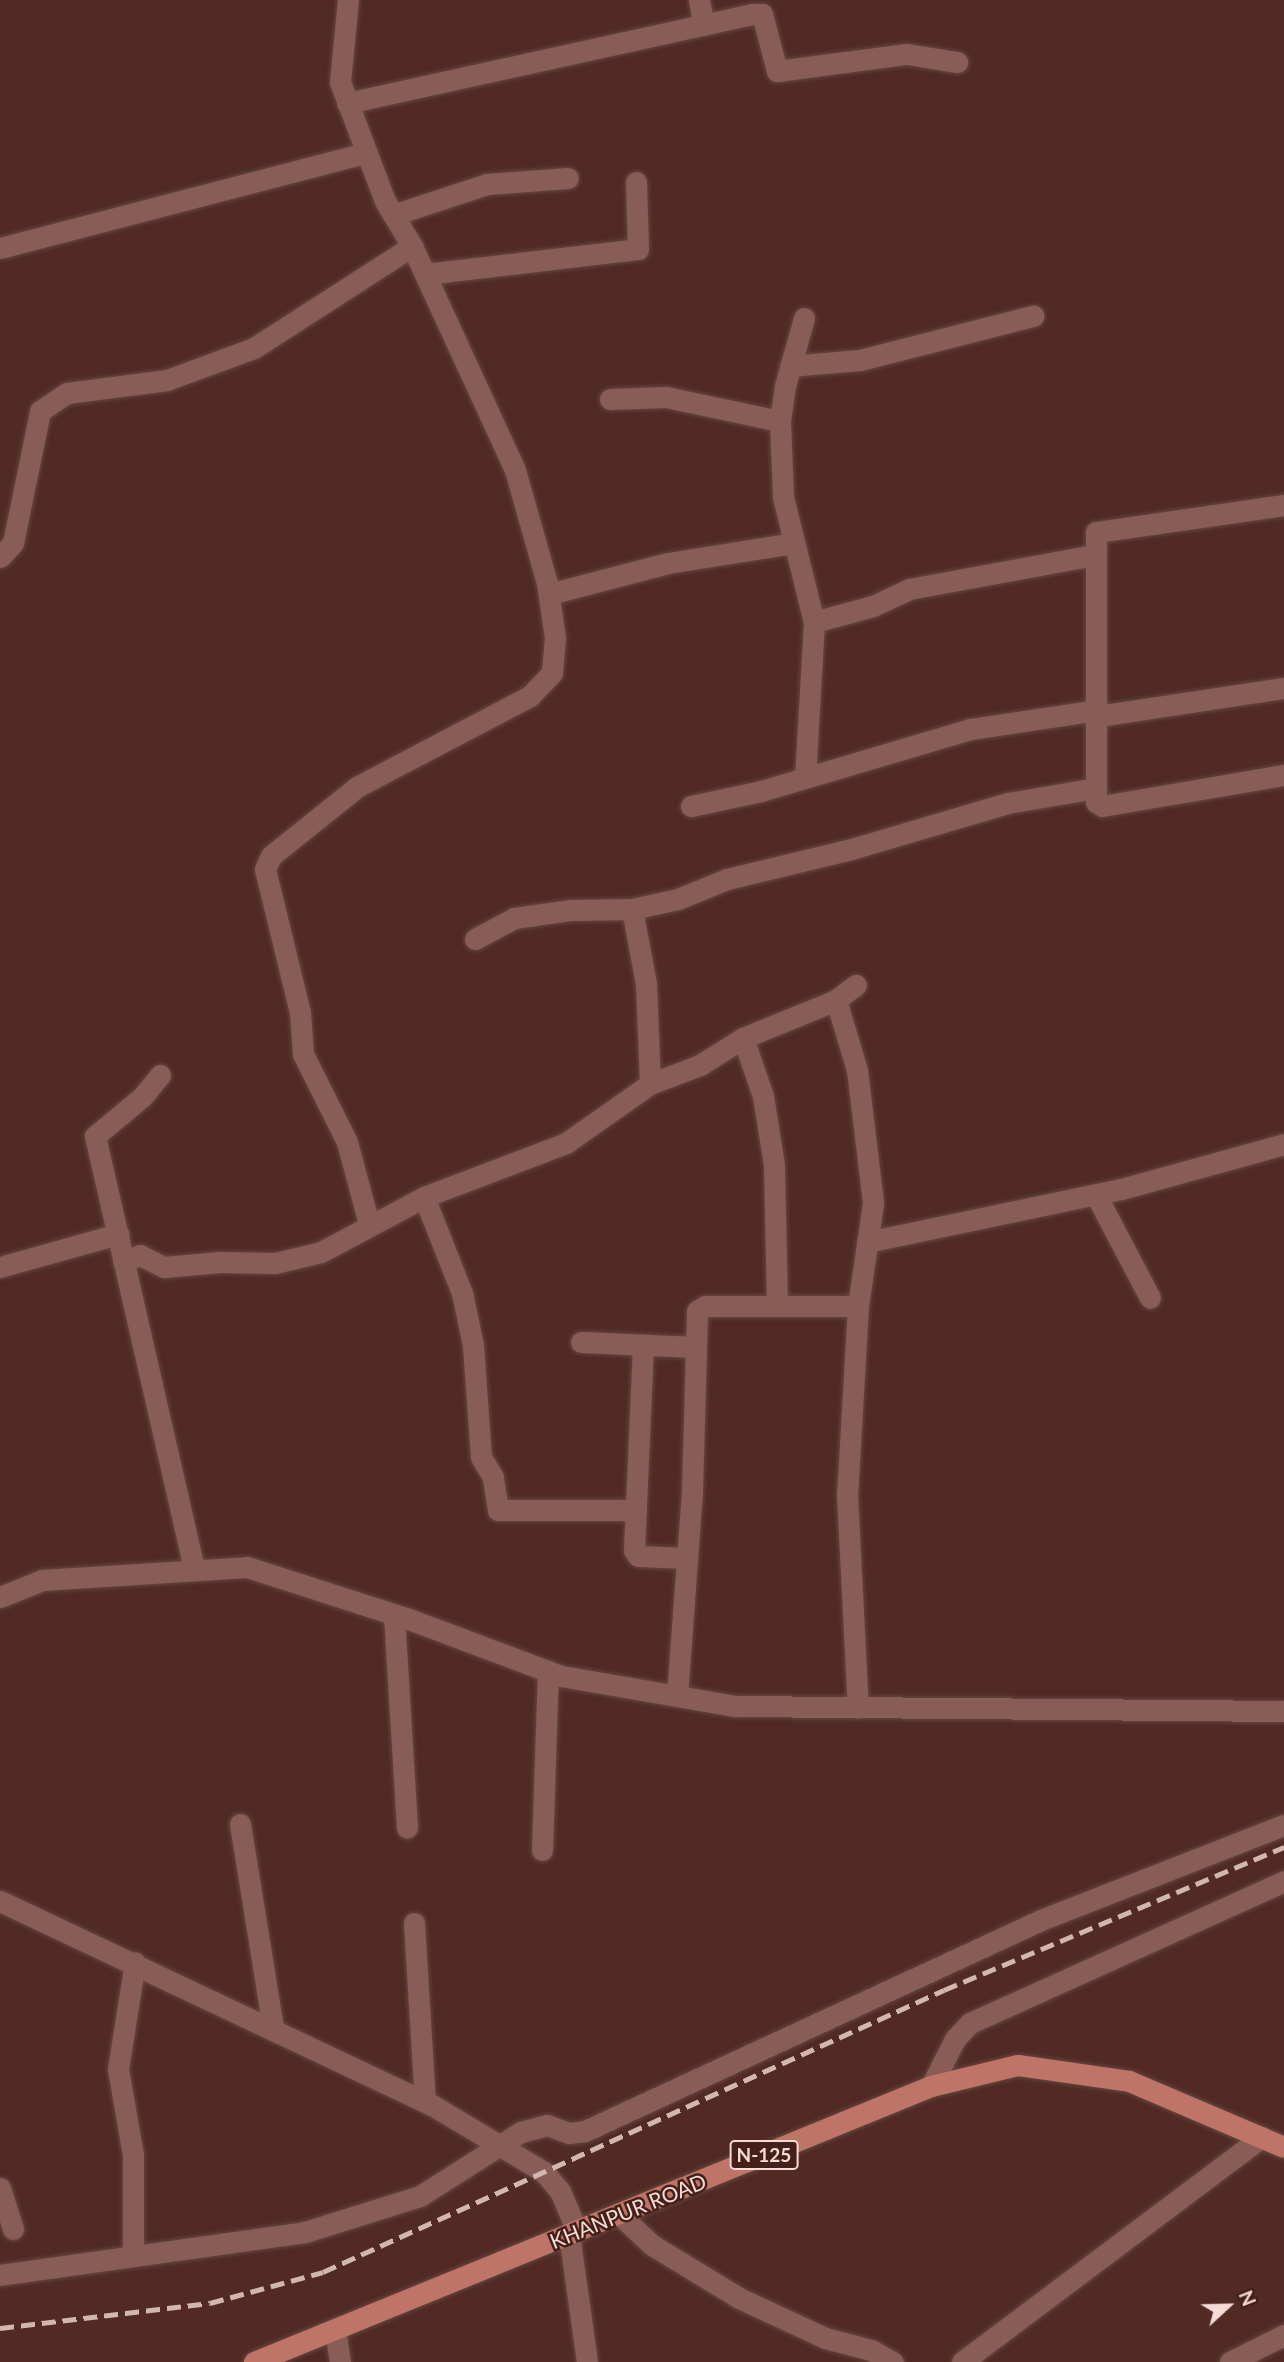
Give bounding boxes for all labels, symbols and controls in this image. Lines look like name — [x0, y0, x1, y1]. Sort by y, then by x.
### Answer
road number: N-125 — [729, 2140, 799, 2170]
street label: KHANPUR ROAD — [546, 2168, 710, 2254]
north arrow — [1193, 2271, 1263, 2341]
text: N — [1235, 2287, 1261, 2309]

